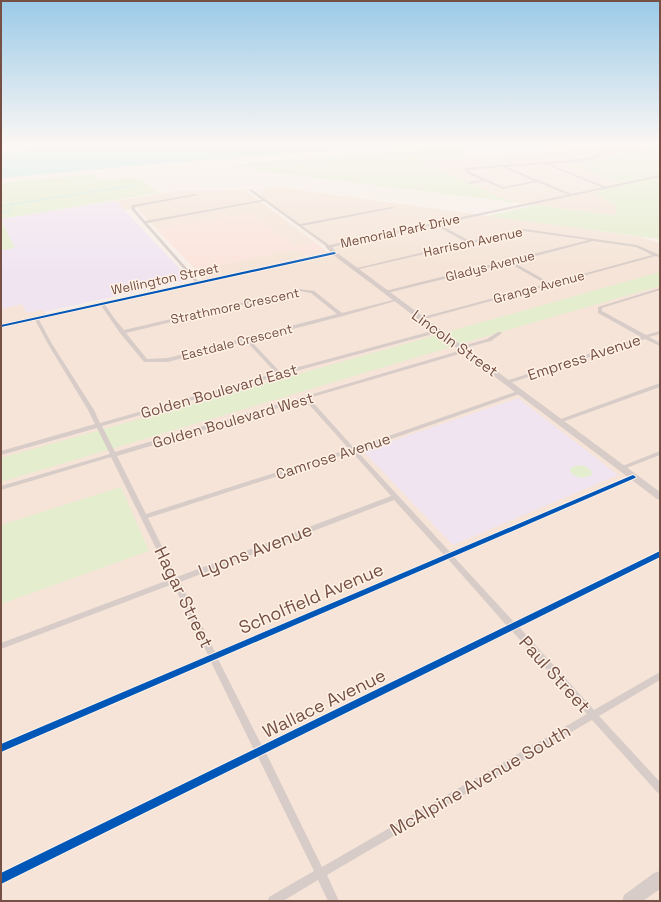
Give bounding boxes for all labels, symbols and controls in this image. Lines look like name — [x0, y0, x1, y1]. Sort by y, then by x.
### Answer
street label: Memorial Park Drive — [339, 210, 461, 252]
street label: Harrison Avenue — [422, 223, 524, 261]
street label: Gladys Avenue — [444, 247, 536, 285]
street label: Wellington Street — [110, 259, 220, 299]
street label: Grange Avenue — [491, 267, 587, 307]
street label: Strathmore Crescent — [169, 284, 301, 328]
street label: Lincoln Street — [408, 305, 502, 381]
street label: Eastdale Crescent — [180, 320, 294, 364]
street label: Empress Avenue — [525, 330, 643, 384]
street label: Golden Boulevard East — [138, 360, 300, 422]
street label: Golden Boulevard West — [150, 388, 316, 452]
street label: Camrose Avenue — [273, 429, 393, 483]
street label: Lyons Avenue — [195, 518, 315, 582]
street label: Hagar Street — [149, 542, 219, 652]
street label: Scholfield Avenue — [235, 557, 387, 639]
street label: Paul Street — [514, 631, 596, 717]
street label: Wallace Avenue — [259, 663, 389, 743]
street label: McAlpine Avenue South — [386, 719, 574, 841]

